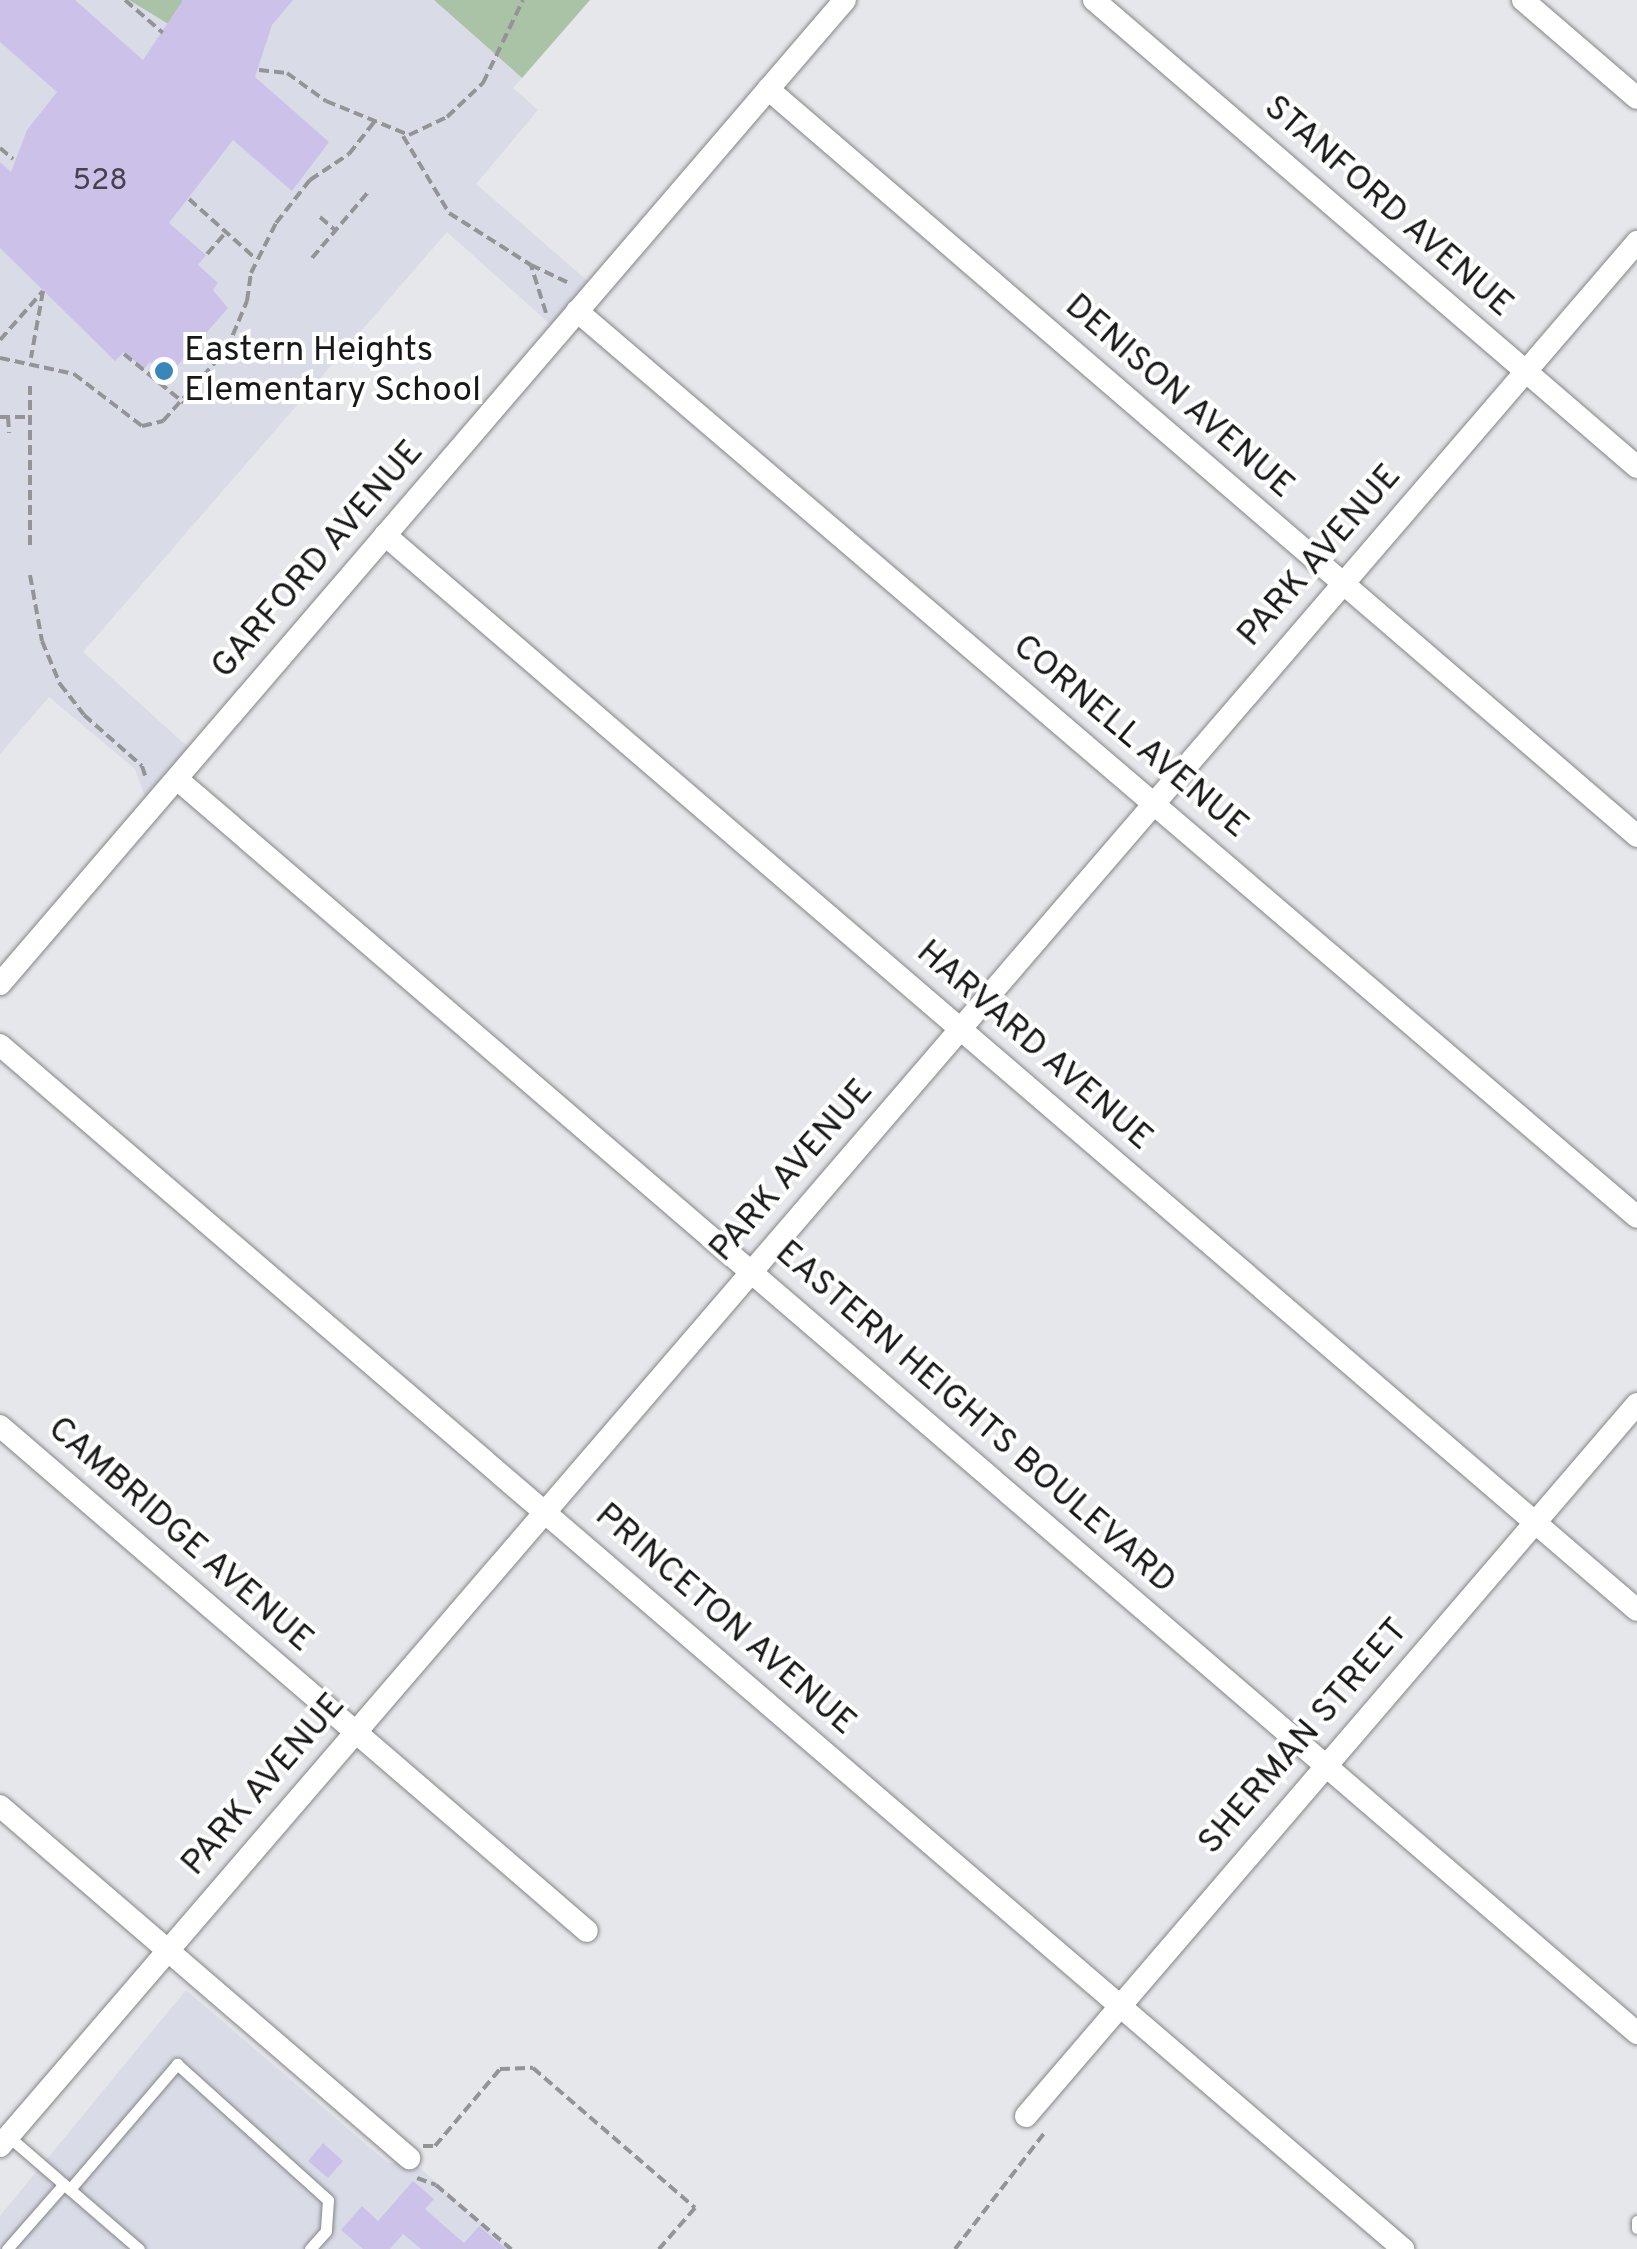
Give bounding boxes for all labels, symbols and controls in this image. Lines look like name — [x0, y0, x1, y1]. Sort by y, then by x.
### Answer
street label: STANFORD AVENUE — [1254, 87, 1522, 327]
house number: 528 — [72, 164, 128, 200]
street label: DENISON AVENUE — [1055, 285, 1303, 509]
place label: Eastern Heights Elementary School — [184, 330, 481, 412]
marker: Eastern Heights Elementary School — [153, 360, 175, 382]
street label: GARFORD AVENUE — [203, 432, 433, 688]
street label: PARK AVENUE — [1229, 456, 1411, 656]
street label: CORNELL AVENUE — [1003, 626, 1257, 848]
street label: HARVARD AVENUE — [907, 932, 1161, 1160]
street label: PARK AVENUE — [701, 1071, 883, 1271]
street label: EASTERN HEIGHTS BOULEVARD — [766, 1233, 1184, 1603]
street label: CAMBRIDGE AVENUE — [38, 1408, 322, 1662]
street label: PRINCETON AVENUE — [585, 1495, 865, 1745]
street label: SHERMAN STREET — [1190, 1610, 1418, 1864]
street label: PARK AVENUE — [173, 1685, 355, 1885]

